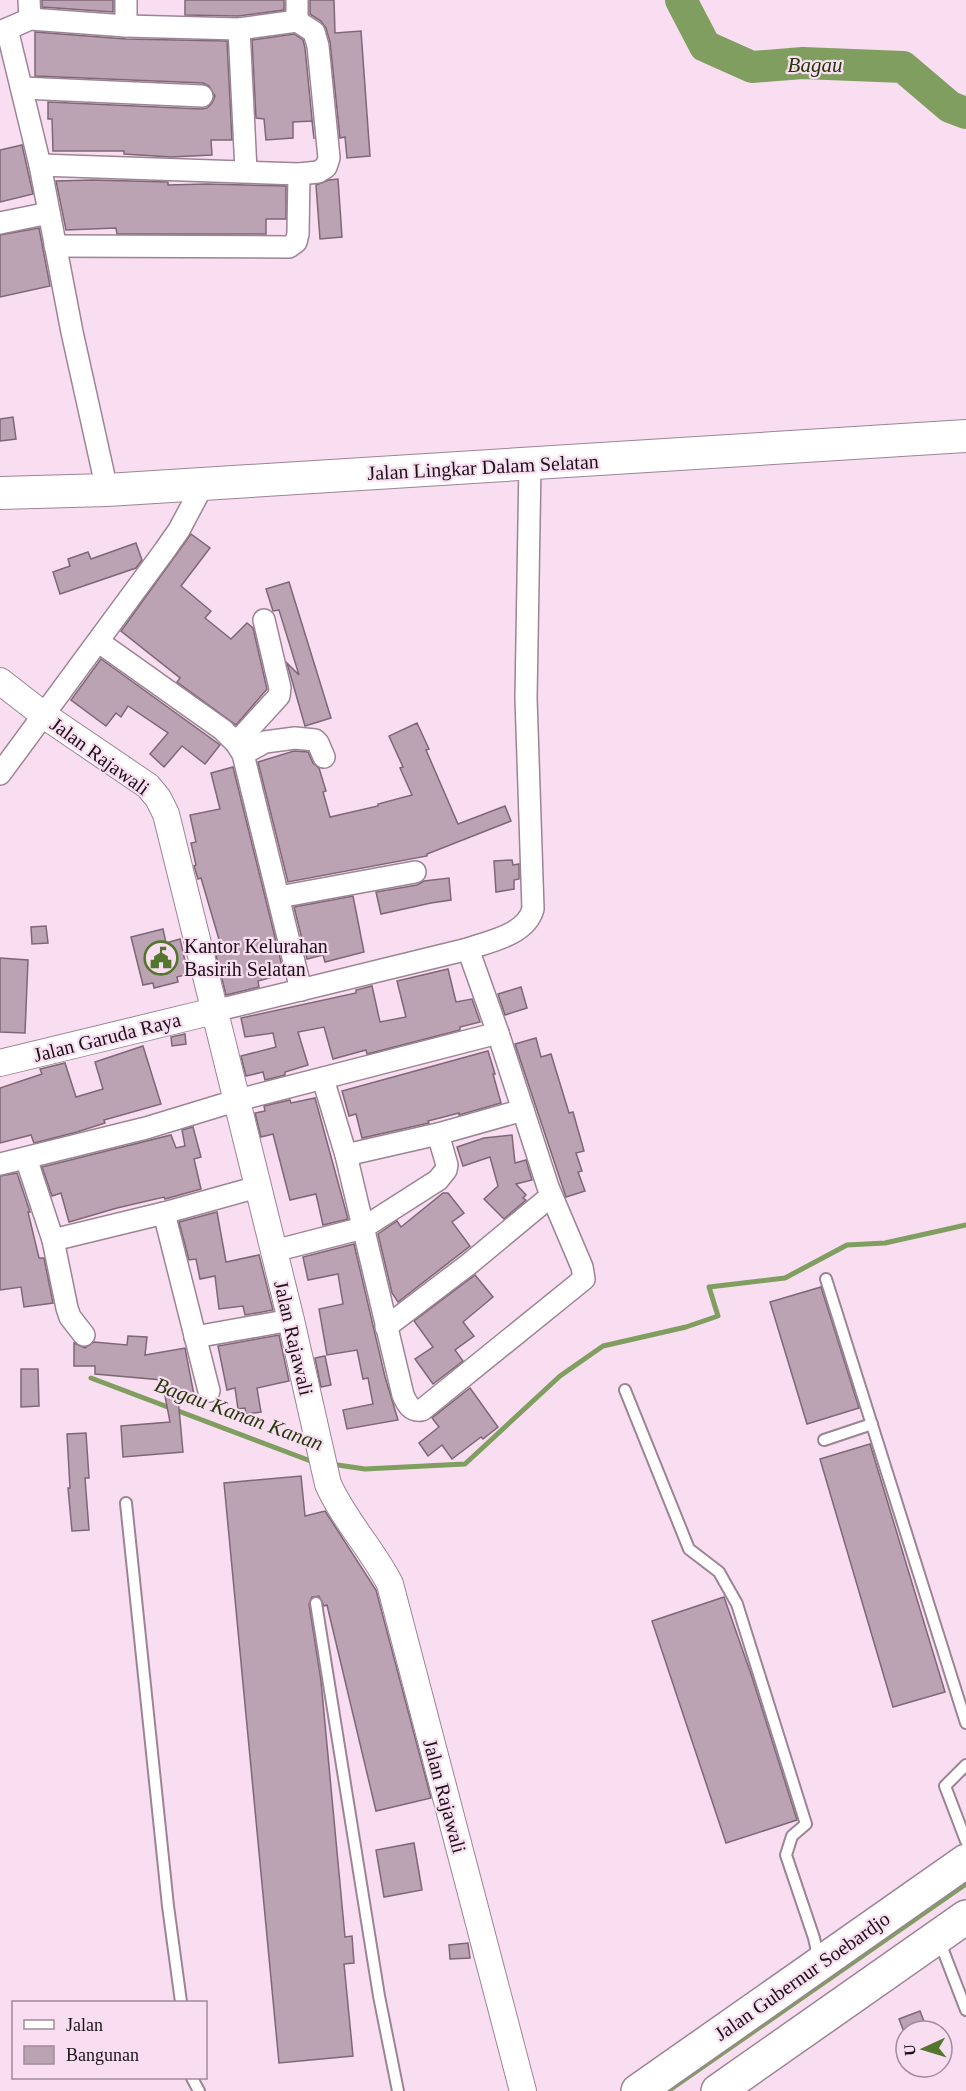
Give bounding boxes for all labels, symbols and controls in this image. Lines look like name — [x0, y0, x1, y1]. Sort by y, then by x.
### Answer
water label: Bagau — [788, 53, 842, 77]
street label: Jalan Lingkar Dalam Selatan — [367, 450, 599, 485]
street label: Jalan Rajawali — [46, 713, 154, 800]
place label: Kantor Kelurahan Basirih Selatan — [184, 935, 328, 980]
public building icon: Kantor Kelurahan Basirih Selatan — [143, 940, 179, 976]
street label: Jalan Garuda Raya — [31, 1008, 183, 1067]
street label: Jalan Rajawali — [269, 1278, 318, 1398]
water label: Bagau Kanan Kanan — [152, 1372, 326, 1456]
street label: Jalan Rajawali — [418, 1737, 471, 1856]
street label: Jalan Gubernur Soebardjo — [710, 1907, 894, 2046]
legend — [12, 2001, 207, 2079]
text: Jalan — [66, 2015, 103, 2035]
north arrow — [894, 2019, 954, 2079]
text: U — [901, 2043, 918, 2056]
text: Bangunan — [66, 2045, 139, 2065]

